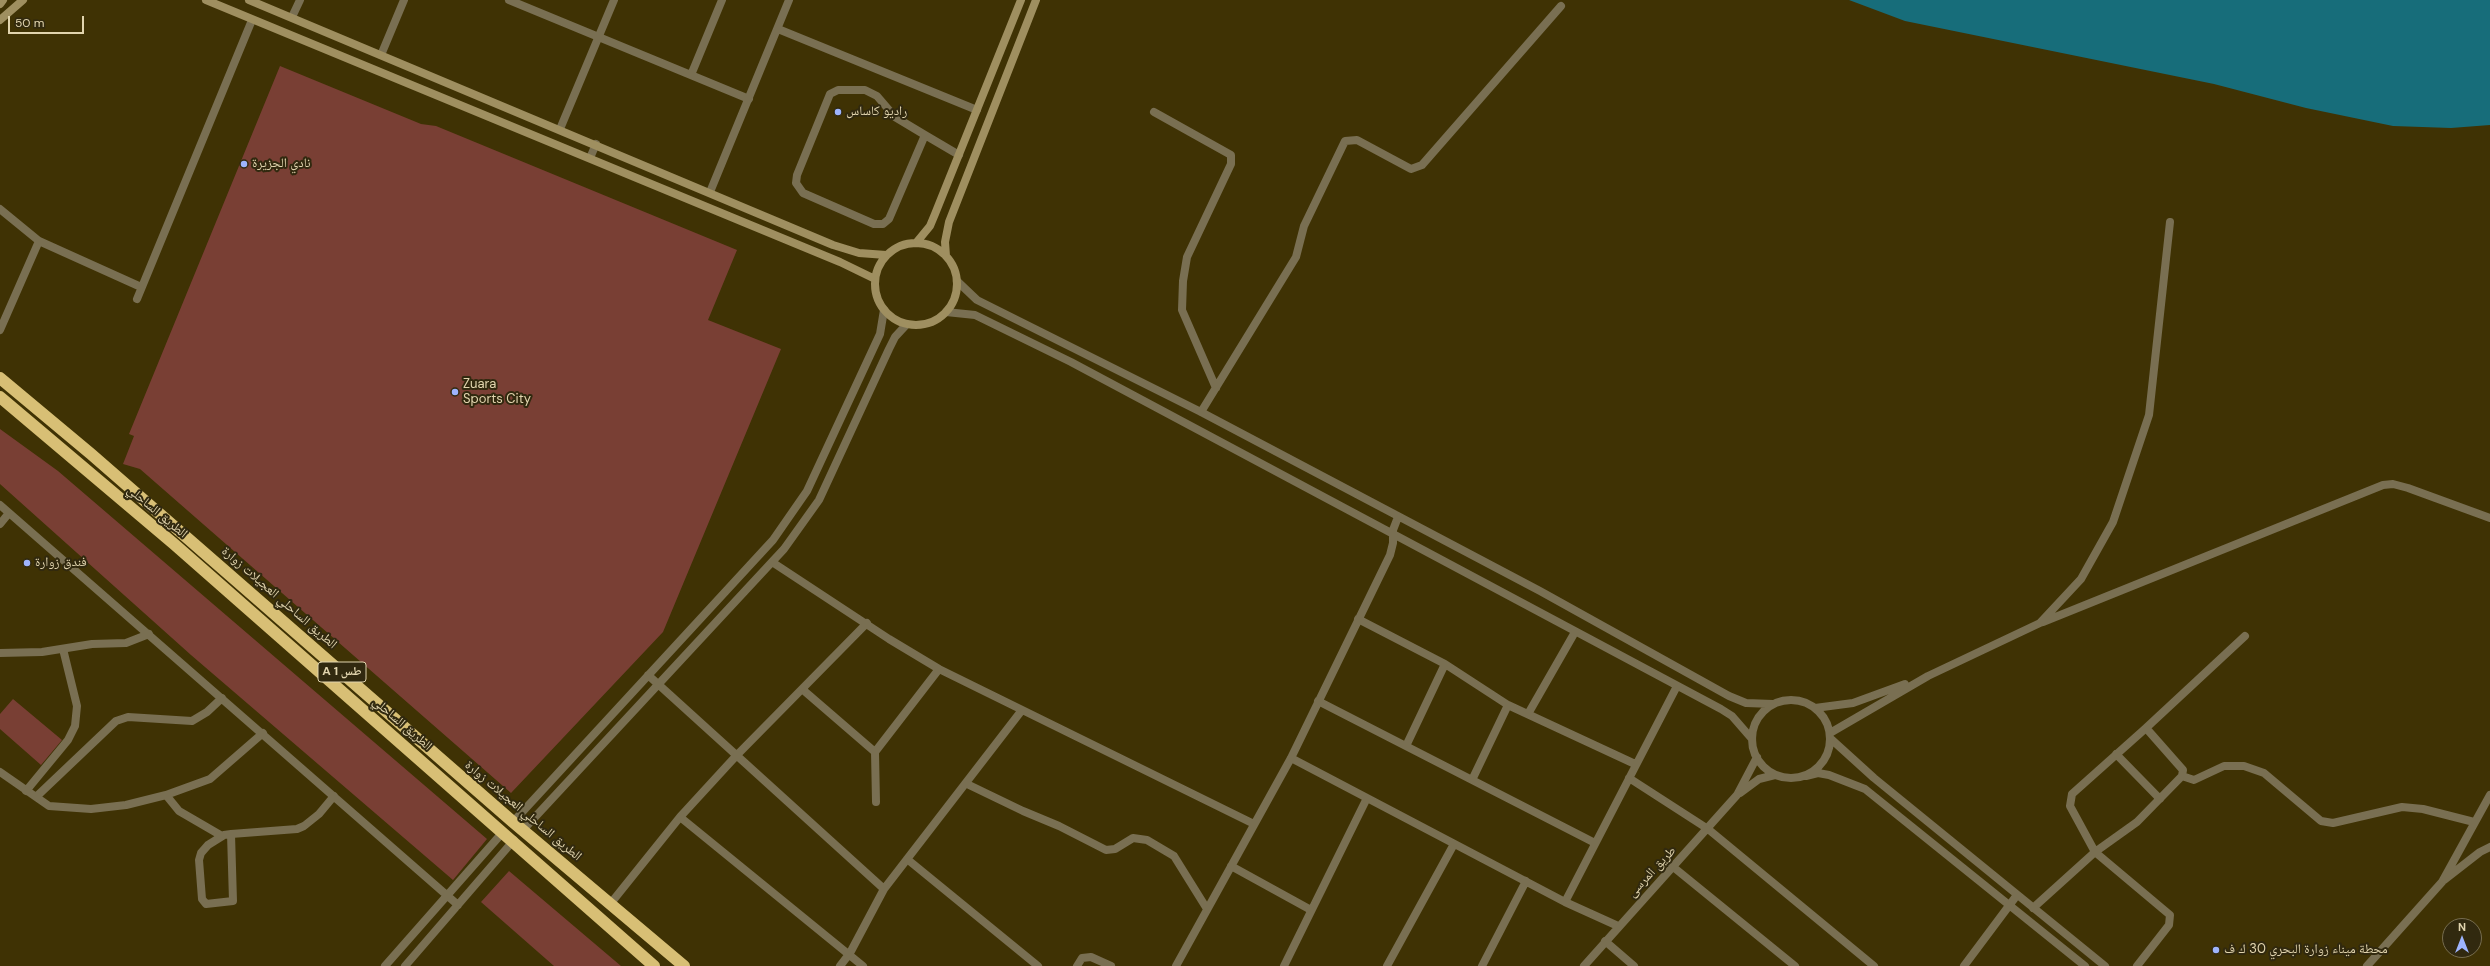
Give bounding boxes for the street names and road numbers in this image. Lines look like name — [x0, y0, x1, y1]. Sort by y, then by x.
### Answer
street label: الطريق الساحلي — [124, 482, 190, 542]
street label: الطريق الساحلي العجيلات زوارة — [218, 544, 340, 652]
road number: A 1 طس — [318, 662, 366, 682]
street label: الطريق الساحلي — [369, 694, 435, 754]
street label: الطريق الساحلي العجيلات زوارة — [461, 758, 585, 864]
street label: طريق المرسى — [1624, 843, 1680, 901]

